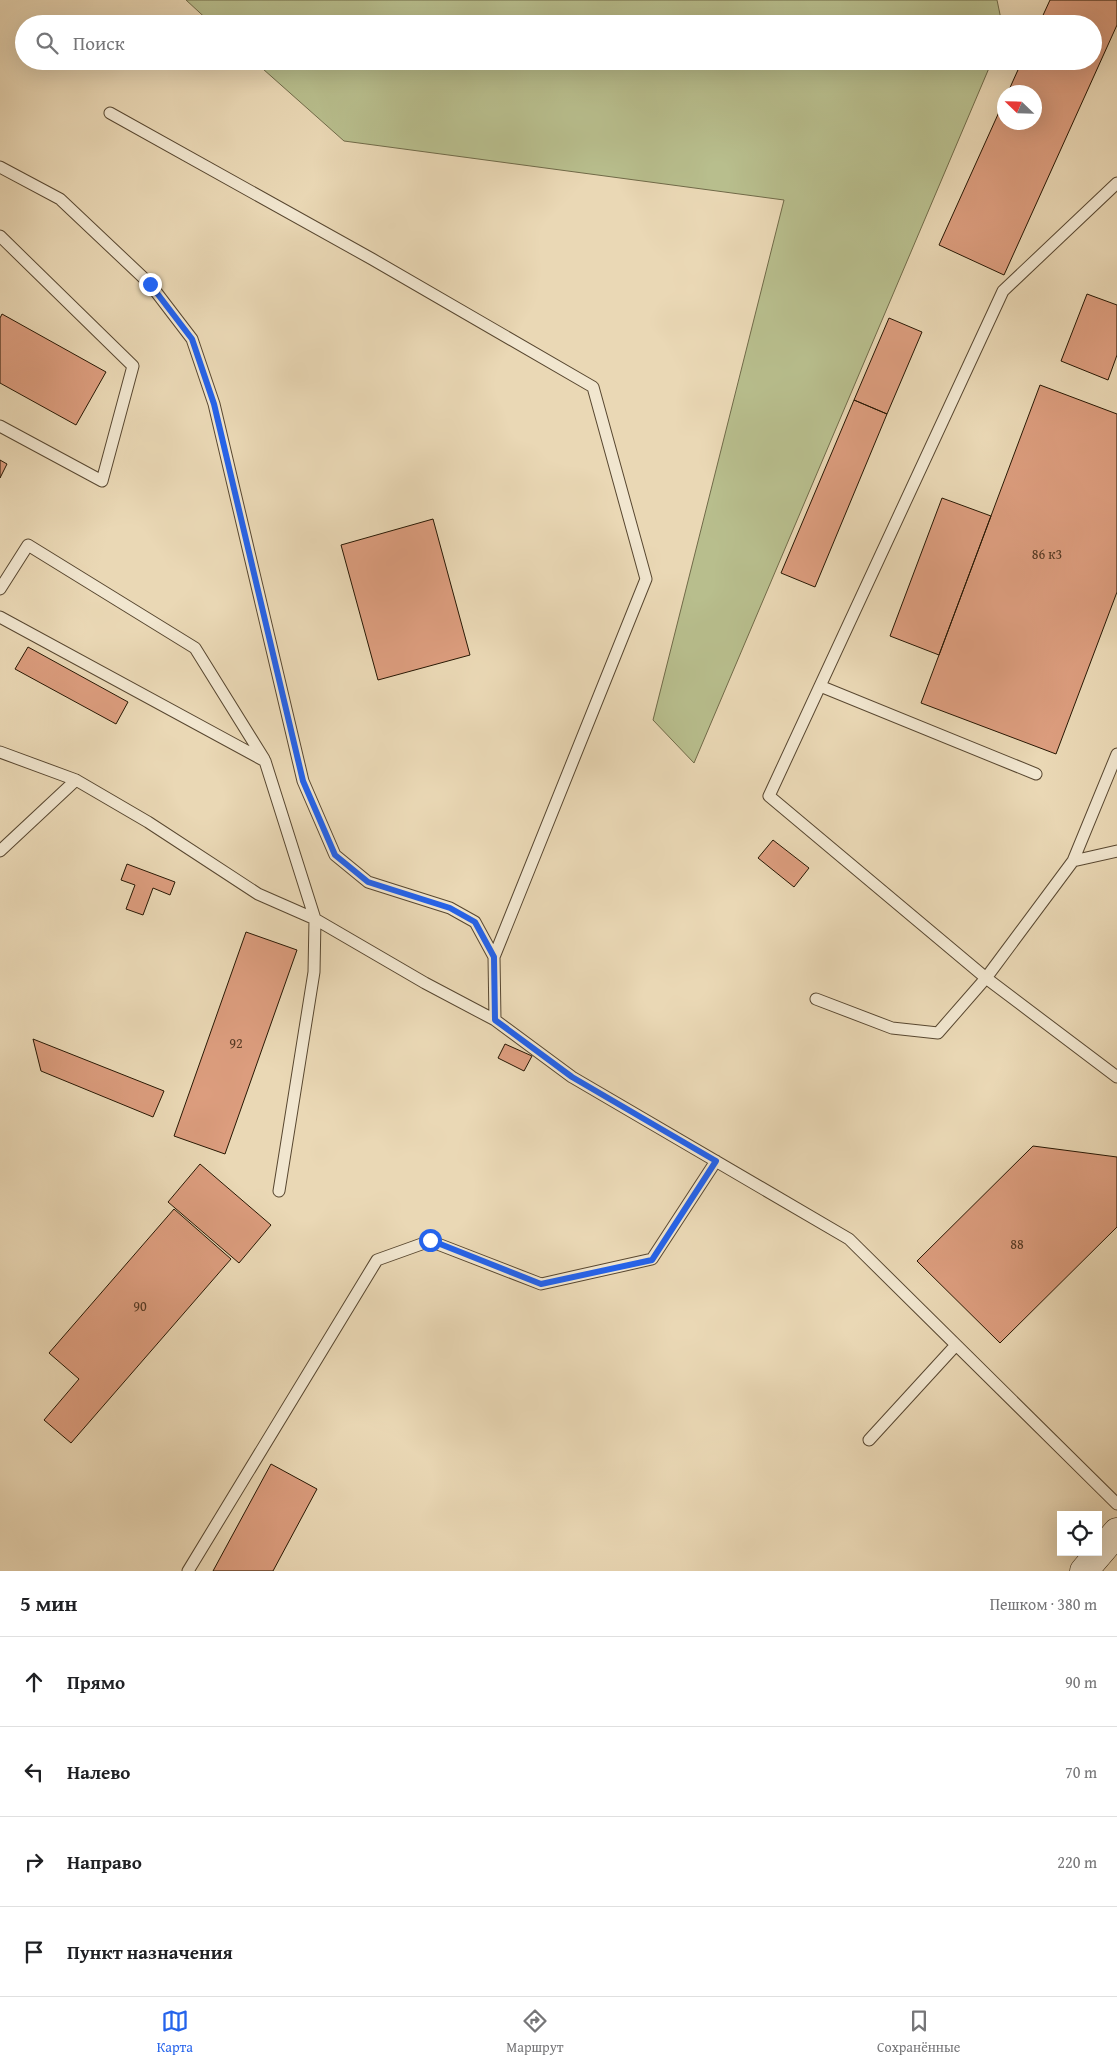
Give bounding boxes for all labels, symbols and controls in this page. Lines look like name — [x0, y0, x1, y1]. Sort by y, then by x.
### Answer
search box — [15, 15, 1102, 70]
icon: search — [33, 29, 61, 57]
text: Поиск — [73, 29, 125, 57]
north arrow — [997, 85, 1042, 130]
route end — [139, 273, 162, 296]
house number: 86 к3 — [1032, 544, 1062, 564]
house number: 92 — [229, 1033, 243, 1053]
route start — [419, 1229, 442, 1252]
house number: 88 — [1010, 1234, 1024, 1254]
house number: 90 — [133, 1296, 147, 1316]
map controls — [1057, 1511, 1102, 1556]
button: locate — [1057, 1511, 1102, 1556]
text: 5 мин — [20, 1588, 77, 1619]
text: Пешком · 380 m — [990, 1592, 1097, 1616]
icon: ahead — [20, 1668, 48, 1696]
text: Прямо — [67, 1668, 125, 1696]
text: 90 m — [1065, 1670, 1097, 1694]
icon: left — [20, 1758, 48, 1786]
text: Налево — [67, 1758, 130, 1786]
text: 70 m — [1065, 1760, 1097, 1784]
icon: right — [20, 1848, 48, 1876]
text: Направо — [67, 1848, 142, 1876]
text: 220 m — [1057, 1850, 1097, 1874]
icon: arrive — [20, 1938, 48, 1966]
text: Пункт назначения — [67, 1938, 233, 1966]
tab: Карта — [157, 2007, 193, 2057]
tab: Маршрут — [506, 2007, 564, 2057]
tab: Сохранённые — [877, 2007, 960, 2057]

